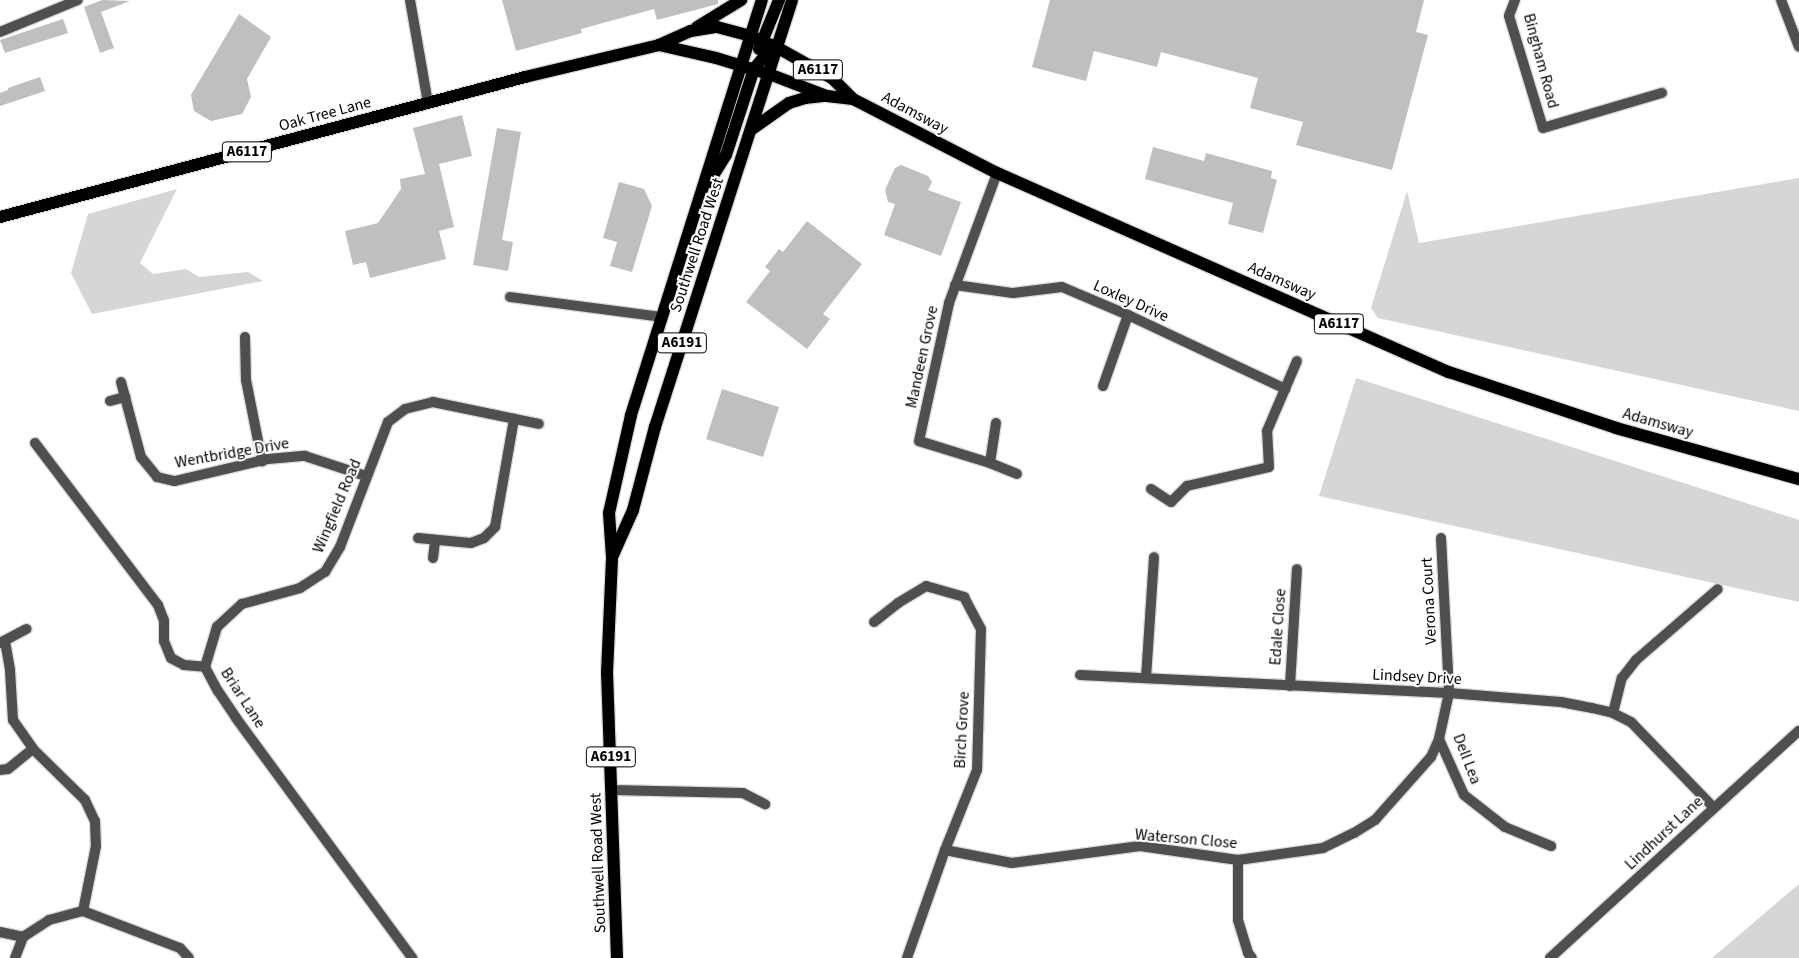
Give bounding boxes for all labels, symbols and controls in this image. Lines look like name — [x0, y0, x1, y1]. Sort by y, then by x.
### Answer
street label: Bingham Road — [1519, 11, 1563, 111]
road number: A6117 — [792, 58, 844, 82]
street label: Adamsway — [878, 88, 952, 138]
street label: Oak Tree Lane — [277, 92, 373, 136]
road number: A6117 — [221, 140, 273, 164]
street label: Southwell Road West — [666, 175, 728, 315]
street label: Adamsway — [1245, 257, 1319, 305]
street label: Loxley Drive — [1090, 276, 1172, 326]
street label: Mandeen Grove — [902, 304, 942, 410]
road number: A6117 — [1313, 312, 1365, 336]
road number: A6191 — [656, 330, 708, 356]
street label: Adamsway — [1621, 404, 1695, 442]
street label: Wentbridge Drive — [173, 434, 291, 472]
street label: Wingfield Road — [309, 456, 365, 556]
street label: Verona Court — [1417, 557, 1441, 645]
street label: Edale Close — [1266, 588, 1290, 666]
street label: Briar Lane — [216, 664, 270, 732]
street label: Lindsey Drive — [1372, 665, 1462, 689]
street label: Birch Grove — [950, 691, 974, 769]
street label: Dell Lea — [1449, 731, 1485, 787]
road number: A6191 — [585, 744, 637, 770]
street label: Southwell Road West — [586, 792, 610, 934]
street label: Lindhurst Lane — [1621, 792, 1707, 874]
street label: Waterson Close — [1134, 825, 1238, 853]

